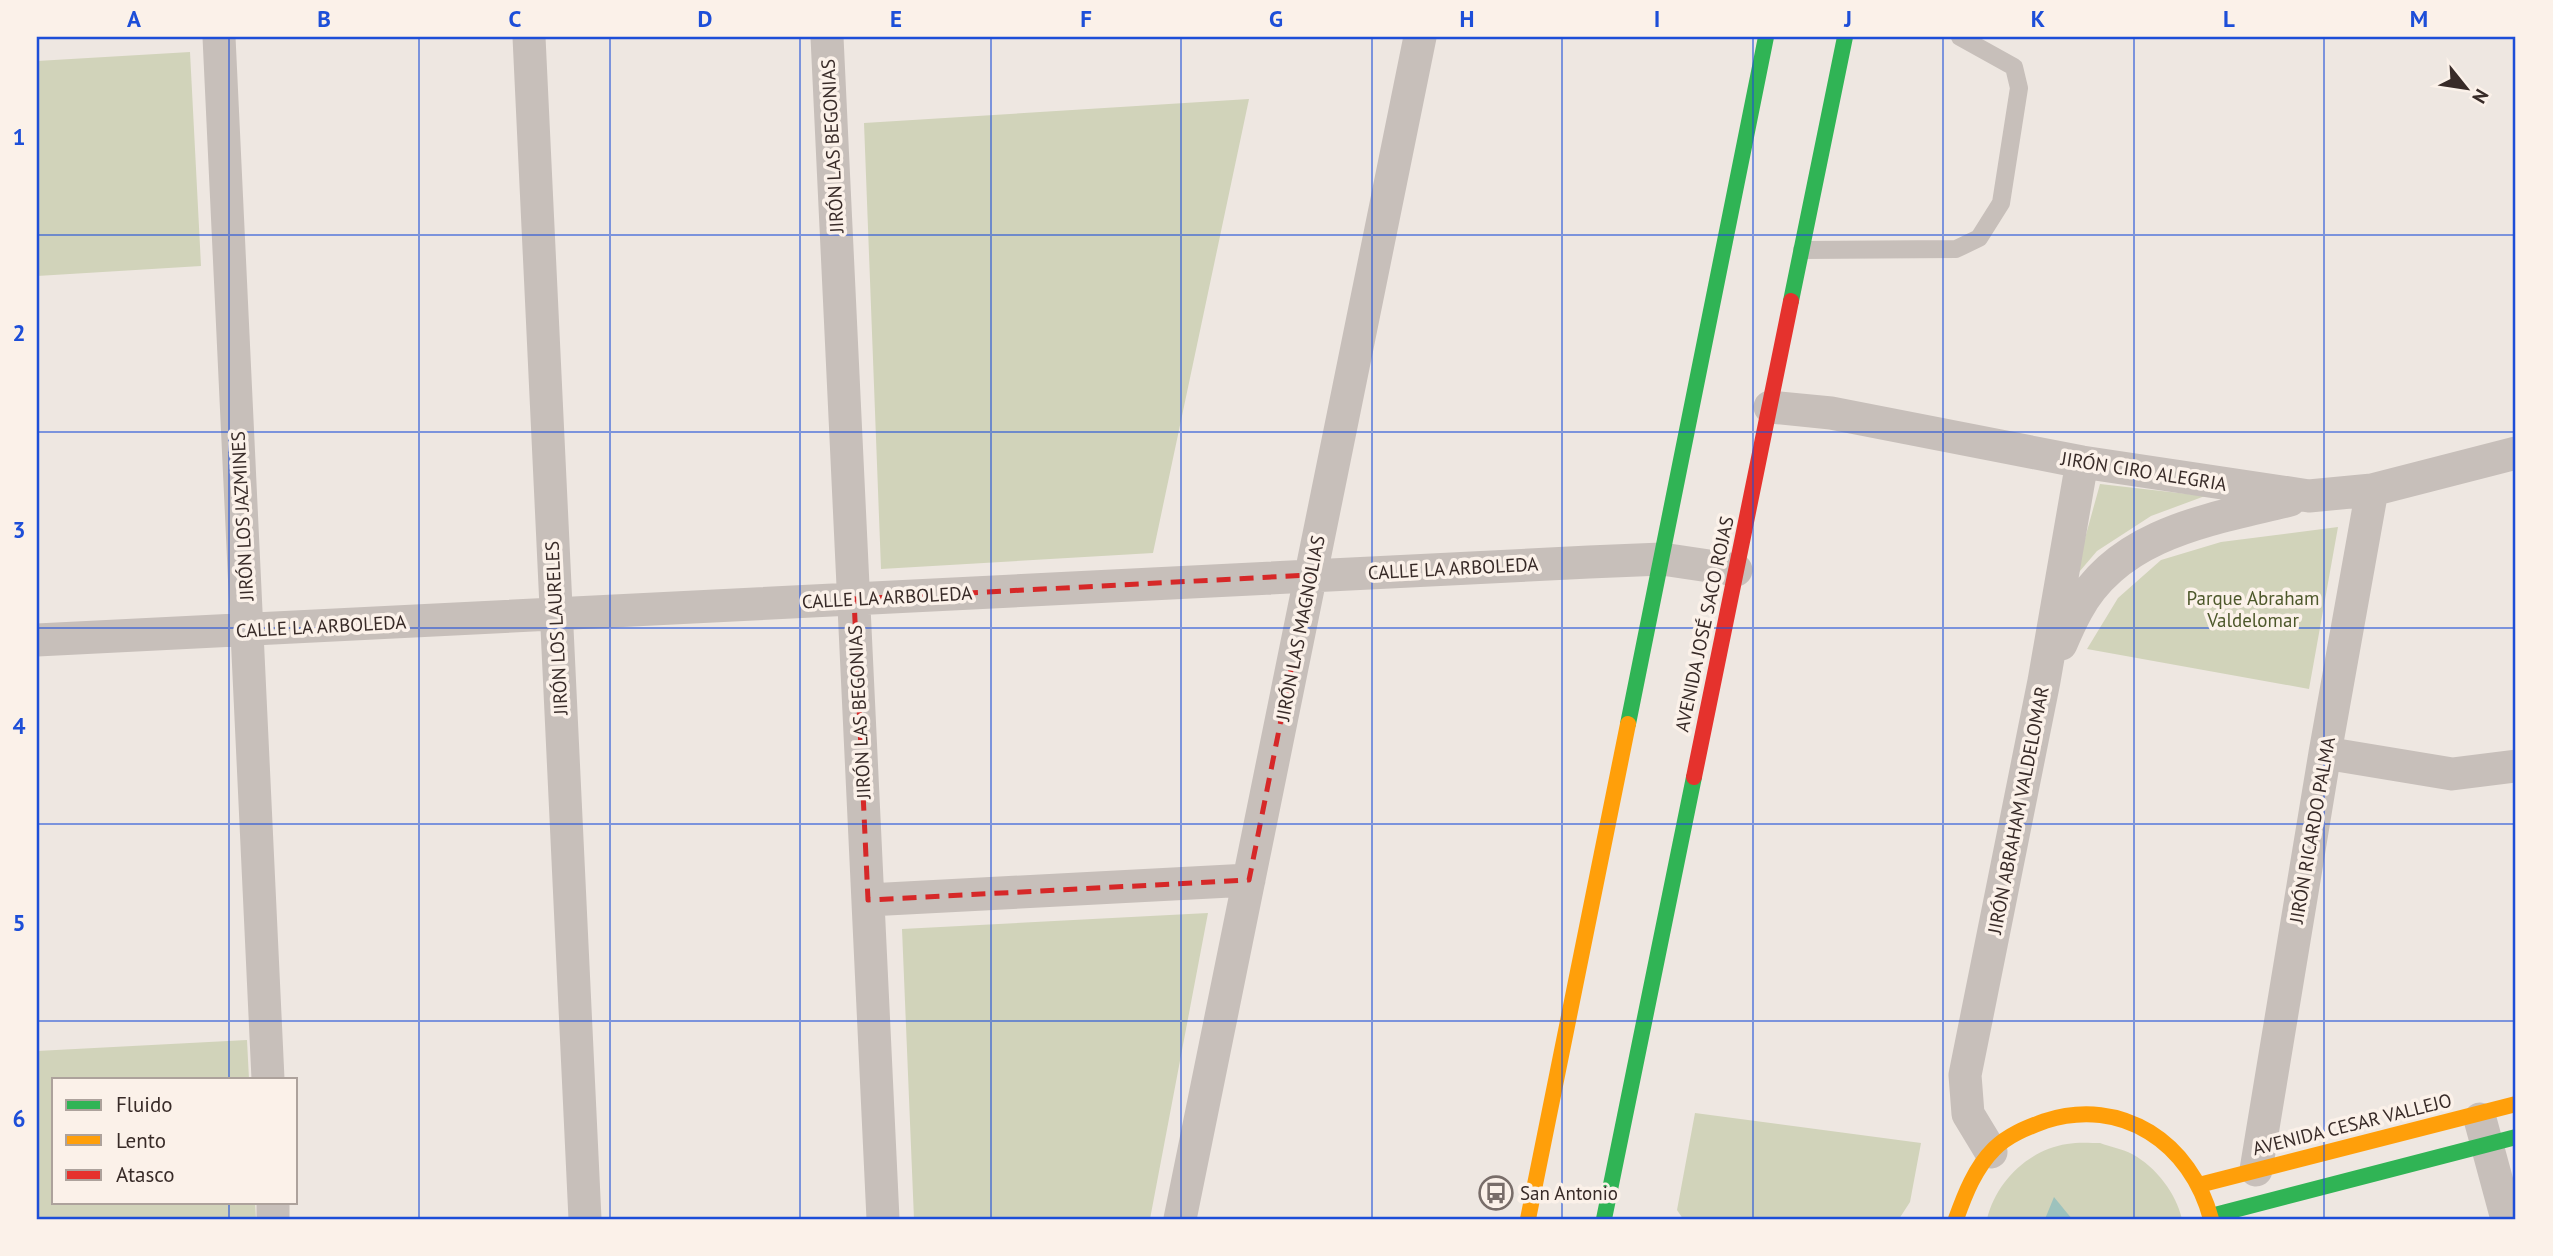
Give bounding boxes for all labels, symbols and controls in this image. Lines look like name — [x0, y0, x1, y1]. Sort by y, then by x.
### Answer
text: A — [127, 4, 141, 33]
text: B — [317, 4, 331, 33]
text: C — [509, 4, 522, 33]
text: D — [698, 4, 712, 33]
text: E — [890, 4, 902, 33]
text: F — [1080, 4, 1092, 33]
text: G — [1269, 4, 1283, 33]
text: H — [1460, 4, 1474, 33]
text: I — [1654, 4, 1660, 33]
text: J — [1843, 4, 1852, 33]
text: K — [2031, 4, 2045, 33]
text: L — [2223, 4, 2235, 33]
text: M — [2410, 4, 2428, 33]
north arrow — [2430, 52, 2500, 122]
street label: JIRÓN LAS BEGONIAS — [815, 58, 849, 235]
text: N — [2467, 85, 2494, 108]
text: 1 — [12, 122, 26, 151]
text: 2 — [12, 318, 26, 347]
street label: JIRÓN LOS JAZMINES — [226, 431, 258, 602]
street label: JIRÓN CIRO ALEGRIA — [2058, 446, 2229, 496]
street label: AVENIDA JOSÉ SACO ROJAS — [1669, 514, 1739, 734]
text: 3 — [12, 515, 26, 544]
street label: JIRÓN LAS MAGNOLIAS — [1270, 533, 1330, 724]
street label: JIRÓN LOS LAURELES — [539, 540, 573, 717]
street label: CALLE LA ARBOLEDA — [1367, 552, 1539, 584]
street label: CALLE LA ARBOLEDA — [801, 581, 973, 613]
park label: Parque Abraham Valdelomar — [2187, 586, 2319, 632]
street label: CALLE LA ARBOLEDA — [235, 610, 407, 642]
street label: JIRÓN LAS BEGONIAS — [842, 624, 876, 801]
street label: JIRÓN ABRAHAM VALDELOMAR — [1982, 684, 2054, 937]
text: 4 — [12, 711, 26, 740]
street label: JIRÓN RICARDO PALMA — [2284, 735, 2340, 926]
text: 5 — [12, 908, 26, 937]
legend — [52, 1078, 298, 1204]
street label: AVENIDA CESAR VALLEJO — [2250, 1088, 2454, 1160]
text: Fluido — [116, 1091, 173, 1118]
text: 6 — [12, 1104, 26, 1133]
text: Lento — [116, 1127, 166, 1154]
text: Atasco — [116, 1161, 175, 1188]
bus stop icon: San Antonio — [1477, 1174, 1515, 1212]
place label: San Antonio — [1520, 1181, 1618, 1205]

